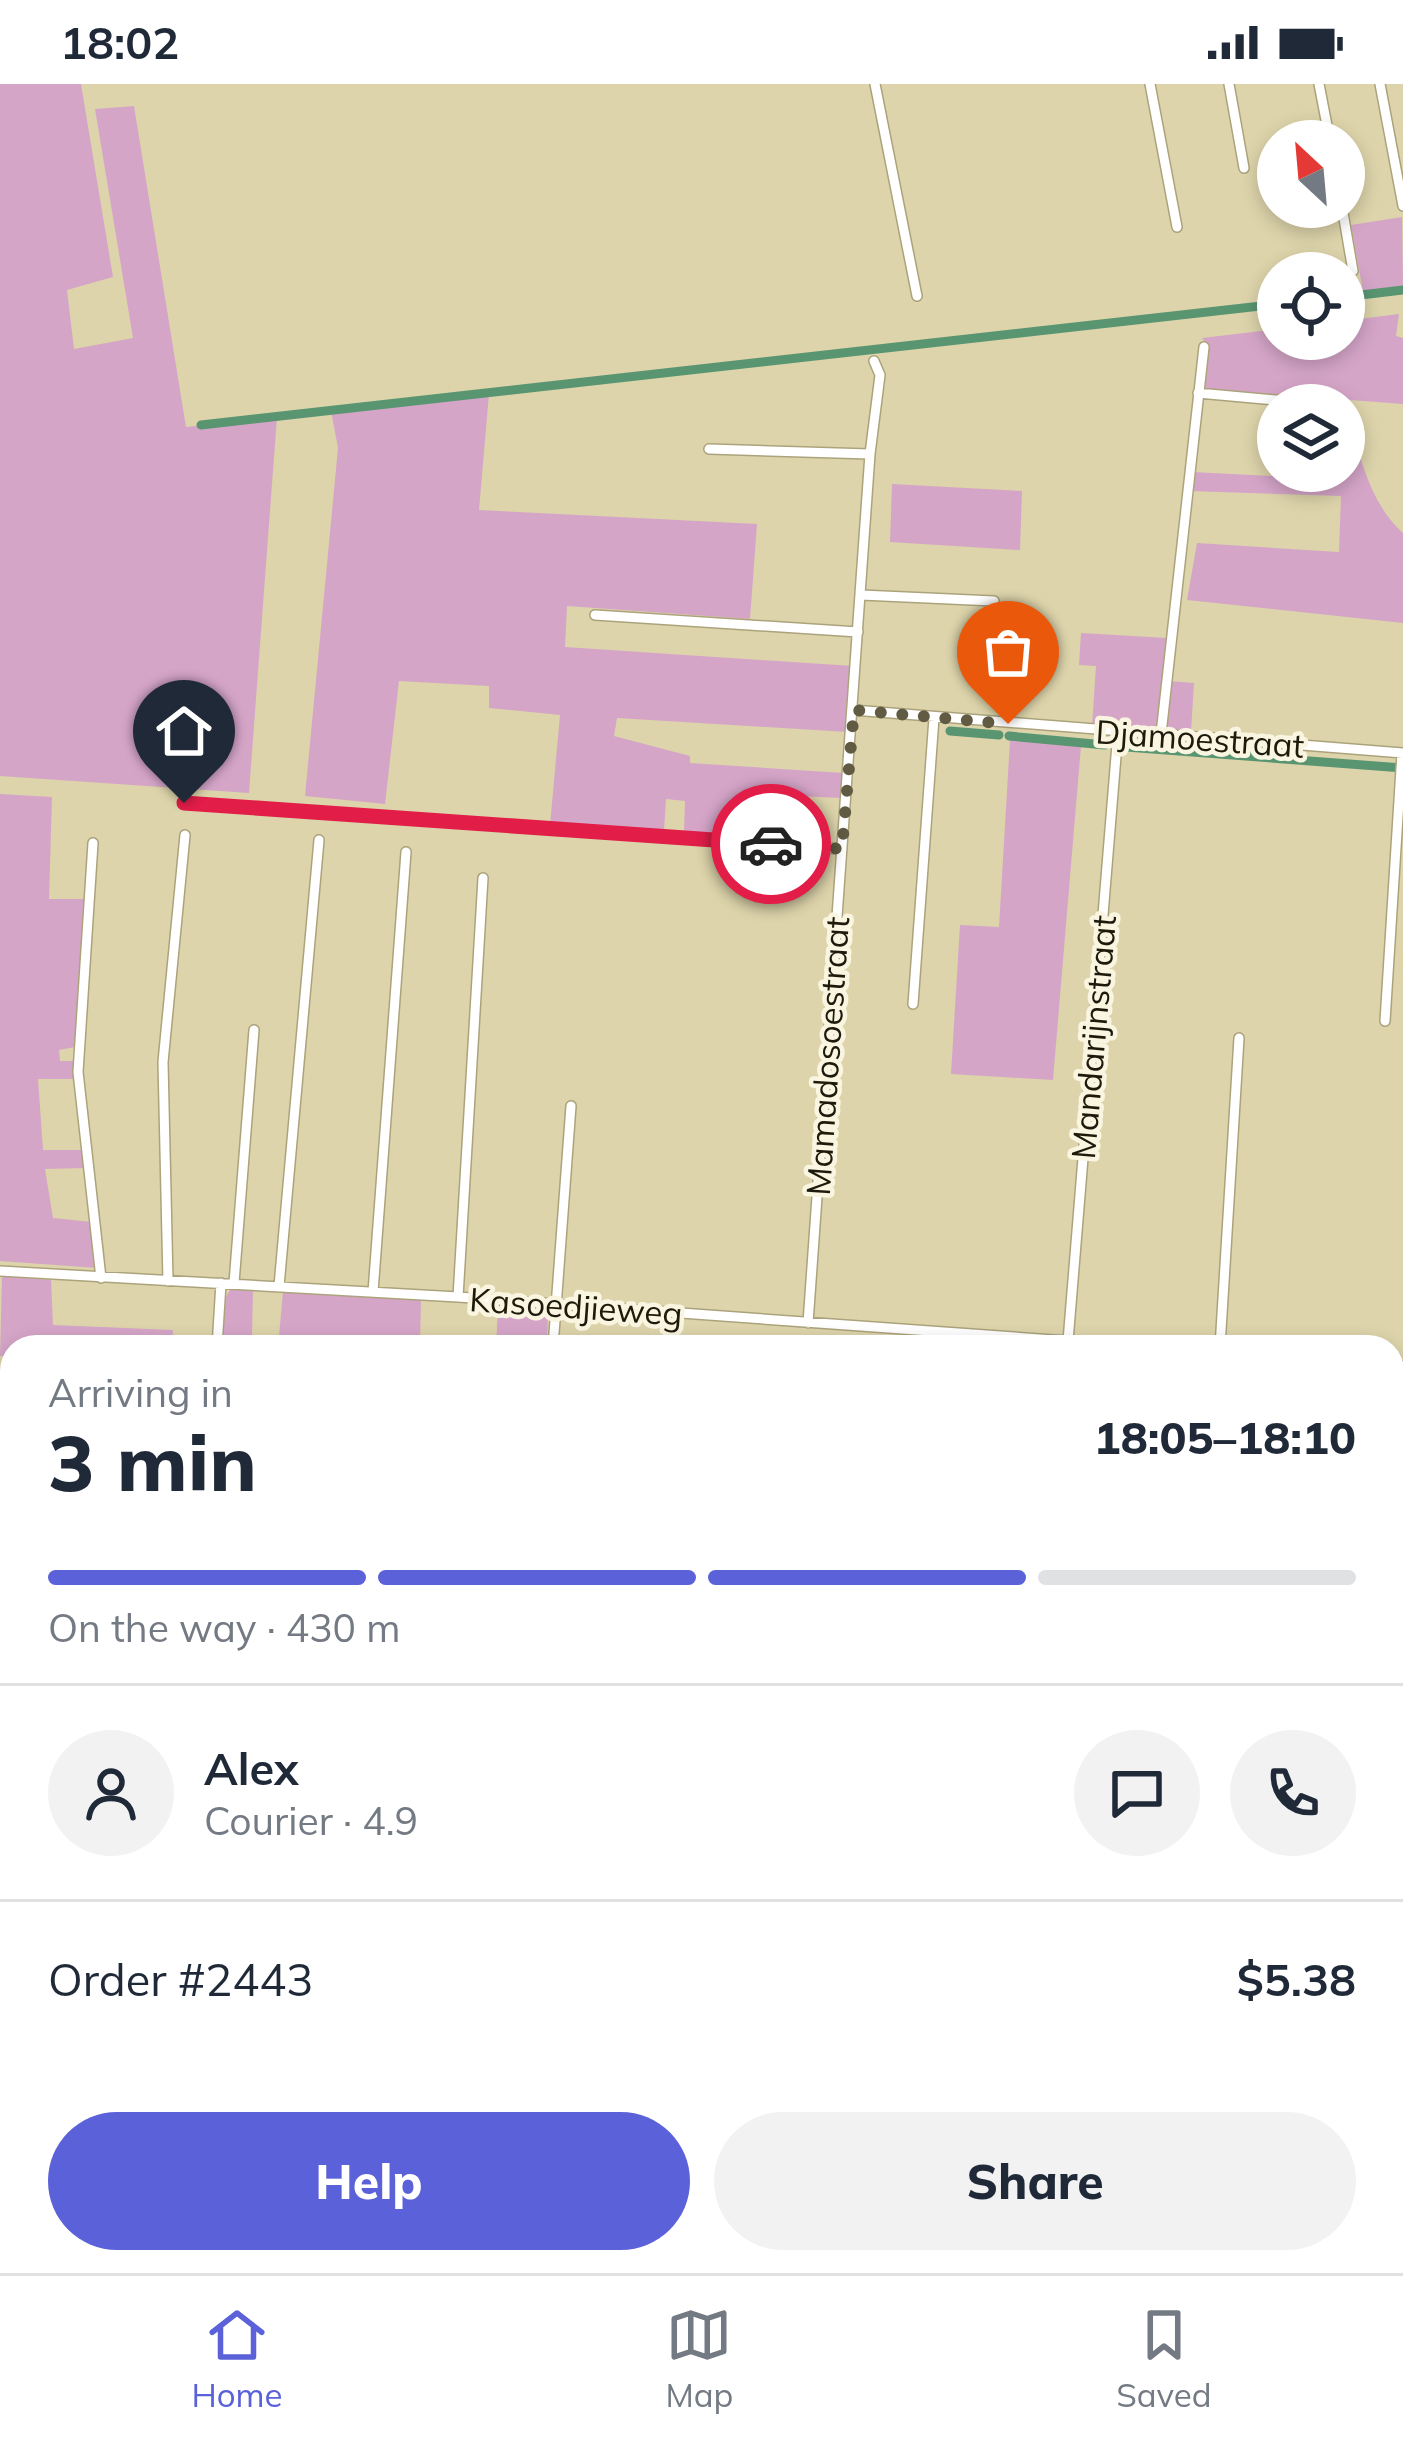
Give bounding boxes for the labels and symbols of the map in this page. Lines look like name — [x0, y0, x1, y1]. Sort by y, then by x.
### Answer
north arrow — [1257, 120, 1365, 228]
pin — [957, 601, 1059, 724]
pin — [133, 680, 235, 803]
street label: Djamoestraat — [1094, 710, 1306, 766]
courier — [711, 784, 831, 904]
street label: Mandarijnstraat — [1062, 913, 1124, 1161]
street label: Mamadosoestraat — [797, 915, 857, 1197]
street label: Kasoedjieweg — [468, 1278, 684, 1334]

